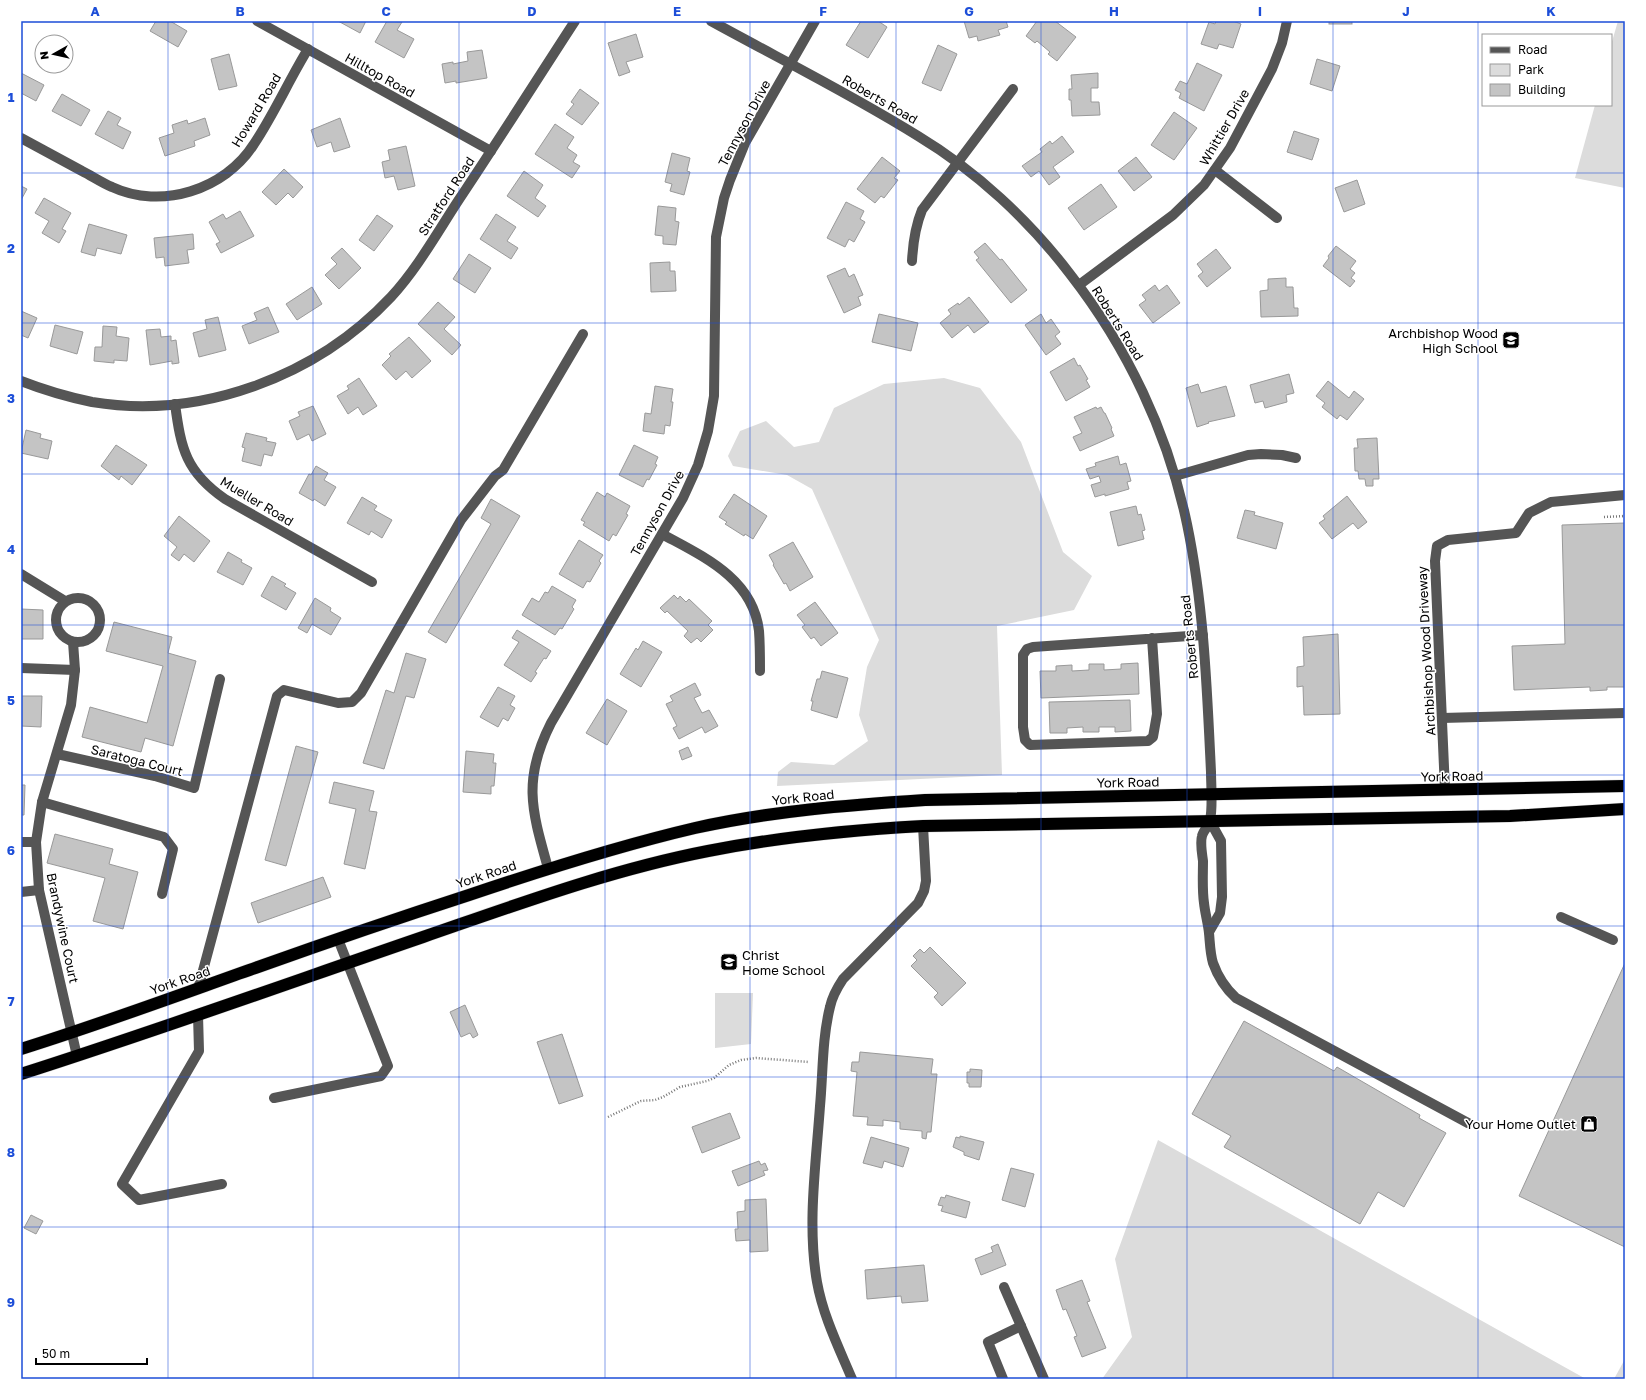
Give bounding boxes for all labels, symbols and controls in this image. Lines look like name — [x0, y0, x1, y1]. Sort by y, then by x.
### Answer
text: A — [90, 3, 100, 19]
text: B — [235, 3, 245, 19]
text: C — [381, 3, 391, 19]
text: D — [527, 3, 537, 19]
text: E — [673, 3, 681, 19]
text: F — [819, 3, 827, 19]
text: G — [964, 3, 974, 19]
text: H — [1109, 3, 1119, 19]
text: I — [1258, 3, 1262, 19]
text: J — [1402, 3, 1410, 19]
text: K — [1546, 3, 1556, 19]
north arrow — [34, 34, 74, 74]
legend — [1482, 34, 1612, 106]
text: Road — [1518, 42, 1547, 57]
street label: Hilltop Road — [342, 49, 418, 101]
text: N — [37, 50, 51, 61]
text: Park — [1518, 62, 1544, 77]
street label: Howard Road — [228, 70, 284, 150]
street label: Roberts Road — [839, 71, 921, 127]
street label: Tennyson Drive — [714, 77, 774, 169]
text: Building — [1518, 82, 1566, 97]
street label: Whittier Drive — [1196, 86, 1252, 168]
text: 1 — [8, 89, 15, 105]
street label: Stratford Road — [414, 153, 478, 239]
text: 2 — [7, 240, 15, 256]
street label: Roberts Road — [1089, 283, 1147, 363]
place label: Archbishop Wood High School — [1388, 325, 1498, 356]
school or university icon: Archbishop Wood High School — [1501, 330, 1521, 350]
text: 3 — [7, 390, 15, 406]
street label: Tennyson Drive — [627, 467, 687, 559]
street label: Mueller Road — [218, 473, 296, 529]
text: 4 — [7, 541, 15, 557]
street label: Archbishop Wood Driveway — [1414, 565, 1438, 736]
street label: Roberts Road — [1177, 594, 1201, 680]
text: 5 — [7, 692, 15, 708]
street label: Saratoga Court — [89, 741, 185, 779]
street label: York Road — [1421, 767, 1483, 785]
street label: York Road — [1097, 773, 1159, 791]
street label: York Road — [771, 786, 835, 808]
text: 6 — [7, 842, 15, 858]
street label: York Road — [454, 857, 518, 891]
street label: Brandywine Court — [43, 871, 83, 985]
place label: Christ Home School — [742, 947, 825, 978]
school or university icon: Christ Home School — [719, 952, 739, 972]
street label: York Road — [148, 962, 212, 998]
text: 7 — [7, 993, 15, 1009]
shop icon: Your Home Outlet — [1579, 1114, 1599, 1134]
place label: Your Home Outlet — [1465, 1116, 1576, 1132]
text: 8 — [7, 1144, 15, 1160]
text: 9 — [7, 1294, 15, 1310]
scale bar — [36, 1340, 147, 1366]
text: 50 m — [42, 1346, 70, 1361]

